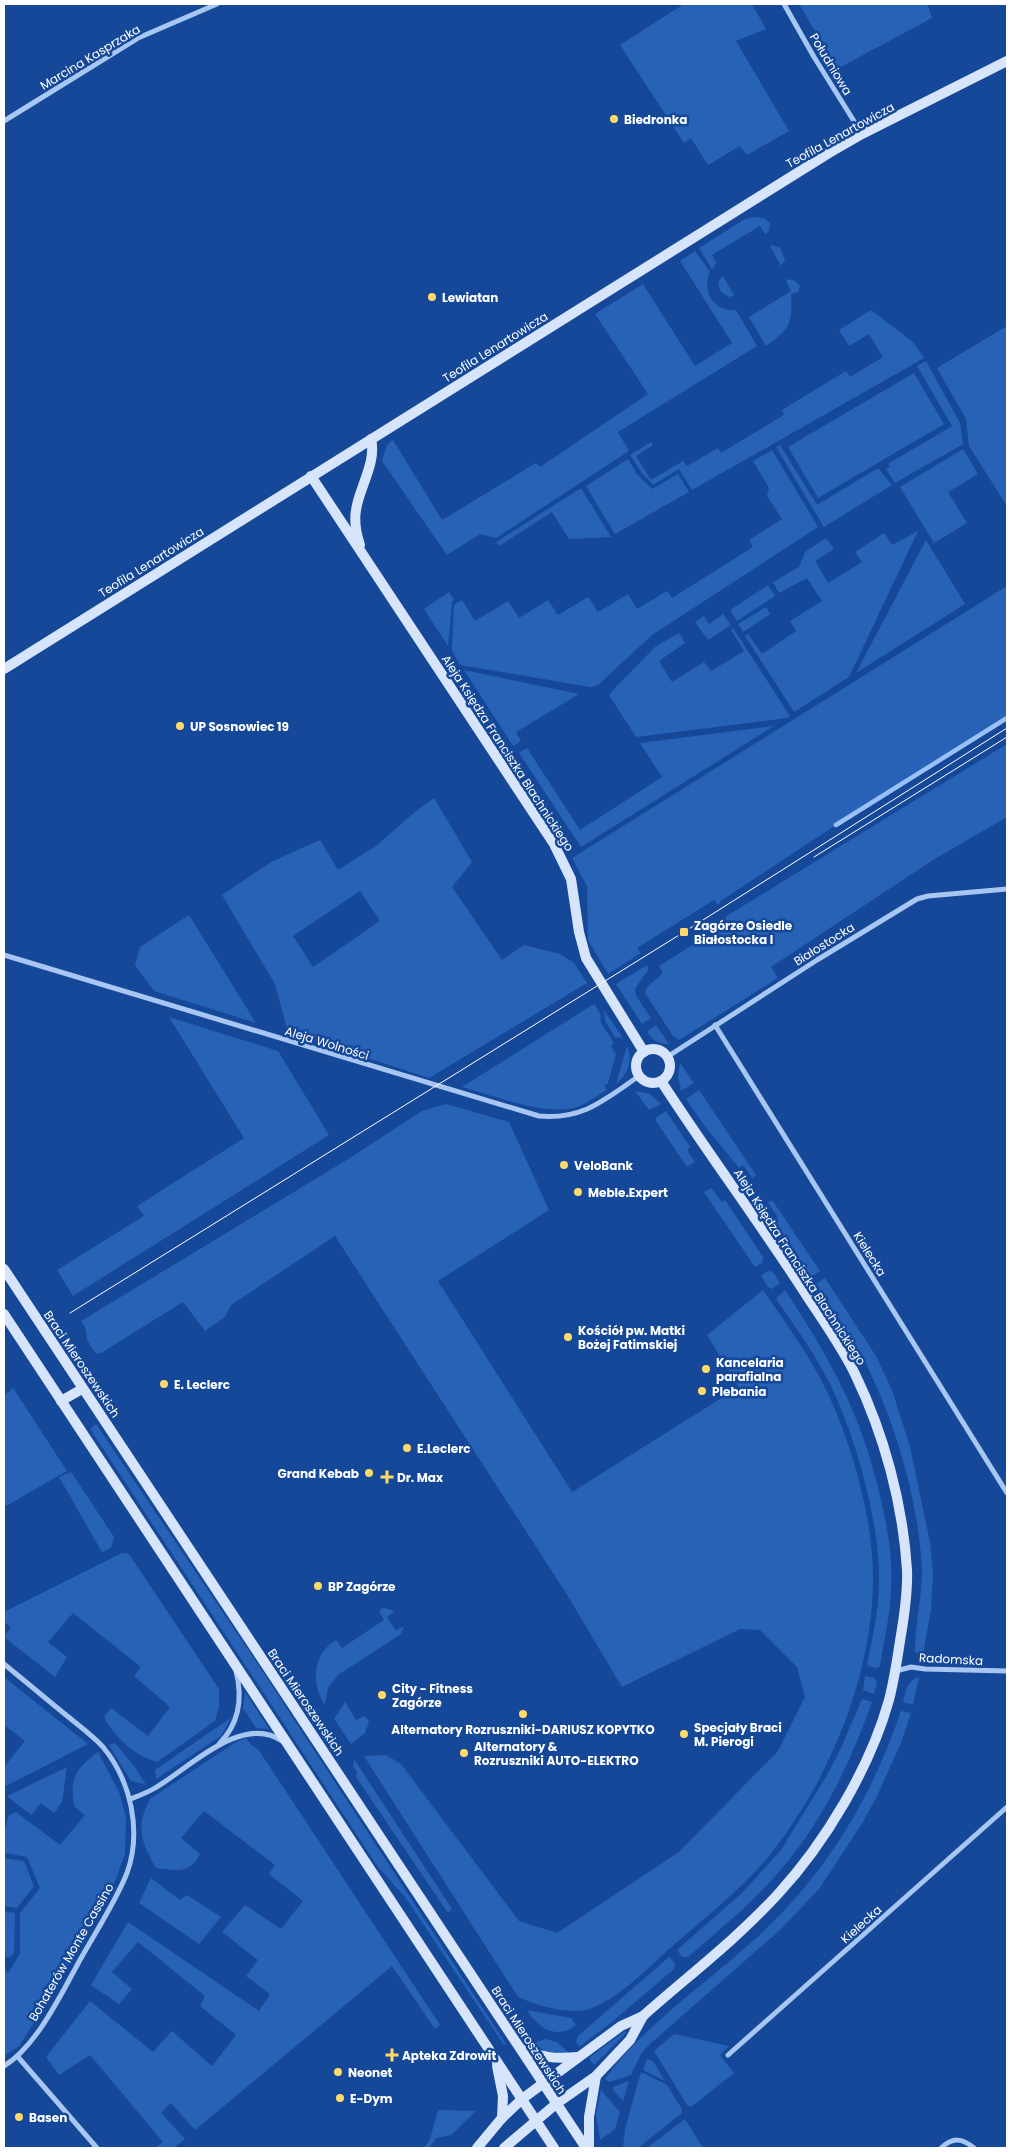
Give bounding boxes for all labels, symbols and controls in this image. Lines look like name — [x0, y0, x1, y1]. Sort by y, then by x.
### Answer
street label: Marcina Kasprzaka — [37, 20, 143, 94]
street label: Południowa — [806, 30, 856, 98]
street label: Teofila Lenartowicza — [783, 98, 897, 172]
place label: Biedronka — [624, 111, 687, 128]
marker: Biedronka — [608, 113, 620, 125]
place label: Lewiatan — [442, 289, 498, 306]
marker: Lewiatan — [426, 291, 438, 303]
street label: Teofila Lenartowicza — [439, 308, 551, 386]
street label: Teofila Lenartowicza — [95, 523, 207, 601]
street label: Aleja Księdza Franciszka Blachnickiego — [438, 652, 578, 855]
place label: UP Sosnowiec 19 — [190, 718, 289, 735]
marker: UP Sosnowiec 19 — [174, 720, 186, 732]
place label: Zagórze Osiedle Białostocka I — [694, 917, 793, 948]
street label: Białostocka — [790, 919, 858, 969]
marker: Zagórze Osiedle Białostocka I — [678, 926, 690, 938]
street label: Aleja Wolności — [283, 1022, 371, 1064]
place label: VeloBank — [574, 1157, 633, 1174]
marker: VeloBank — [558, 1159, 570, 1171]
street label: Aleja Księdza Franciszka Blachnickiego — [730, 1166, 870, 1369]
place label: Meble.Expert — [588, 1184, 668, 1201]
marker: Meble.Expert — [572, 1186, 584, 1198]
street label: Kielecka — [850, 1228, 890, 1280]
street label: Braci Mieroszewskich — [40, 1307, 124, 1421]
place label: Kościół pw. Matki Bożej Fatimskiej — [578, 1322, 685, 1353]
marker: Kościół pw. Matki Bożej Fatimskiej — [562, 1331, 574, 1343]
place label: Kancelaria parafialna — [716, 1354, 784, 1385]
marker: Kancelaria parafialna — [700, 1363, 712, 1375]
place label: E. Leclerc — [174, 1376, 230, 1393]
marker: E. Leclerc — [158, 1378, 170, 1390]
place label: Plebania — [712, 1383, 767, 1400]
marker: Plebania — [696, 1385, 708, 1397]
place label: E.Leclerc — [417, 1440, 471, 1457]
marker: E.Leclerc — [401, 1442, 413, 1454]
place label: Grand Kebab — [278, 1465, 359, 1482]
marker: Grand Kebab — [363, 1467, 375, 1479]
place label: Dr. Max — [397, 1469, 444, 1486]
marker: Dr. Max — [381, 1471, 393, 1483]
place label: BP Zagórze — [328, 1578, 396, 1595]
marker: BP Zagórze — [312, 1580, 324, 1592]
street label: Braci Mieroszewskich — [264, 1645, 348, 1759]
street label: Radomska — [919, 1649, 983, 1669]
place label: City - Fitness Zagórze — [392, 1680, 473, 1711]
marker: City - Fitness Zagórze — [376, 1689, 388, 1701]
marker: Alternatory Rozruszniki-DARIUSZ KOPYTKO — [517, 1708, 529, 1720]
place label: Specjały Braci M. Pierogi — [694, 1719, 782, 1750]
place label: Alternatory Rozruszniki-DARIUSZ KOPYTKO — [391, 1721, 655, 1738]
marker: Specjały Braci M. Pierogi — [678, 1728, 690, 1740]
place label: Alternatory & Rozruszniki AUTO-ELEKTRO — [474, 1738, 639, 1769]
marker: Alternatory & Rozruszniki AUTO-ELEKTRO — [458, 1747, 470, 1759]
street label: Bohaterów Monte Cassino — [24, 1880, 118, 2024]
street label: Kielecka — [837, 1901, 885, 1947]
street label: Braci Mieroszewskich — [488, 1983, 570, 2097]
place label: Apteka Zdrowit — [402, 2047, 496, 2064]
marker: Apteka Zdrowit — [386, 2049, 398, 2061]
place label: Neonet — [348, 2064, 393, 2081]
marker: Neonet — [332, 2066, 344, 2078]
place label: E-Dym — [350, 2090, 393, 2107]
marker: E-Dym — [334, 2092, 346, 2104]
place label: Basen — [29, 2109, 67, 2126]
marker: Basen — [13, 2111, 25, 2123]

